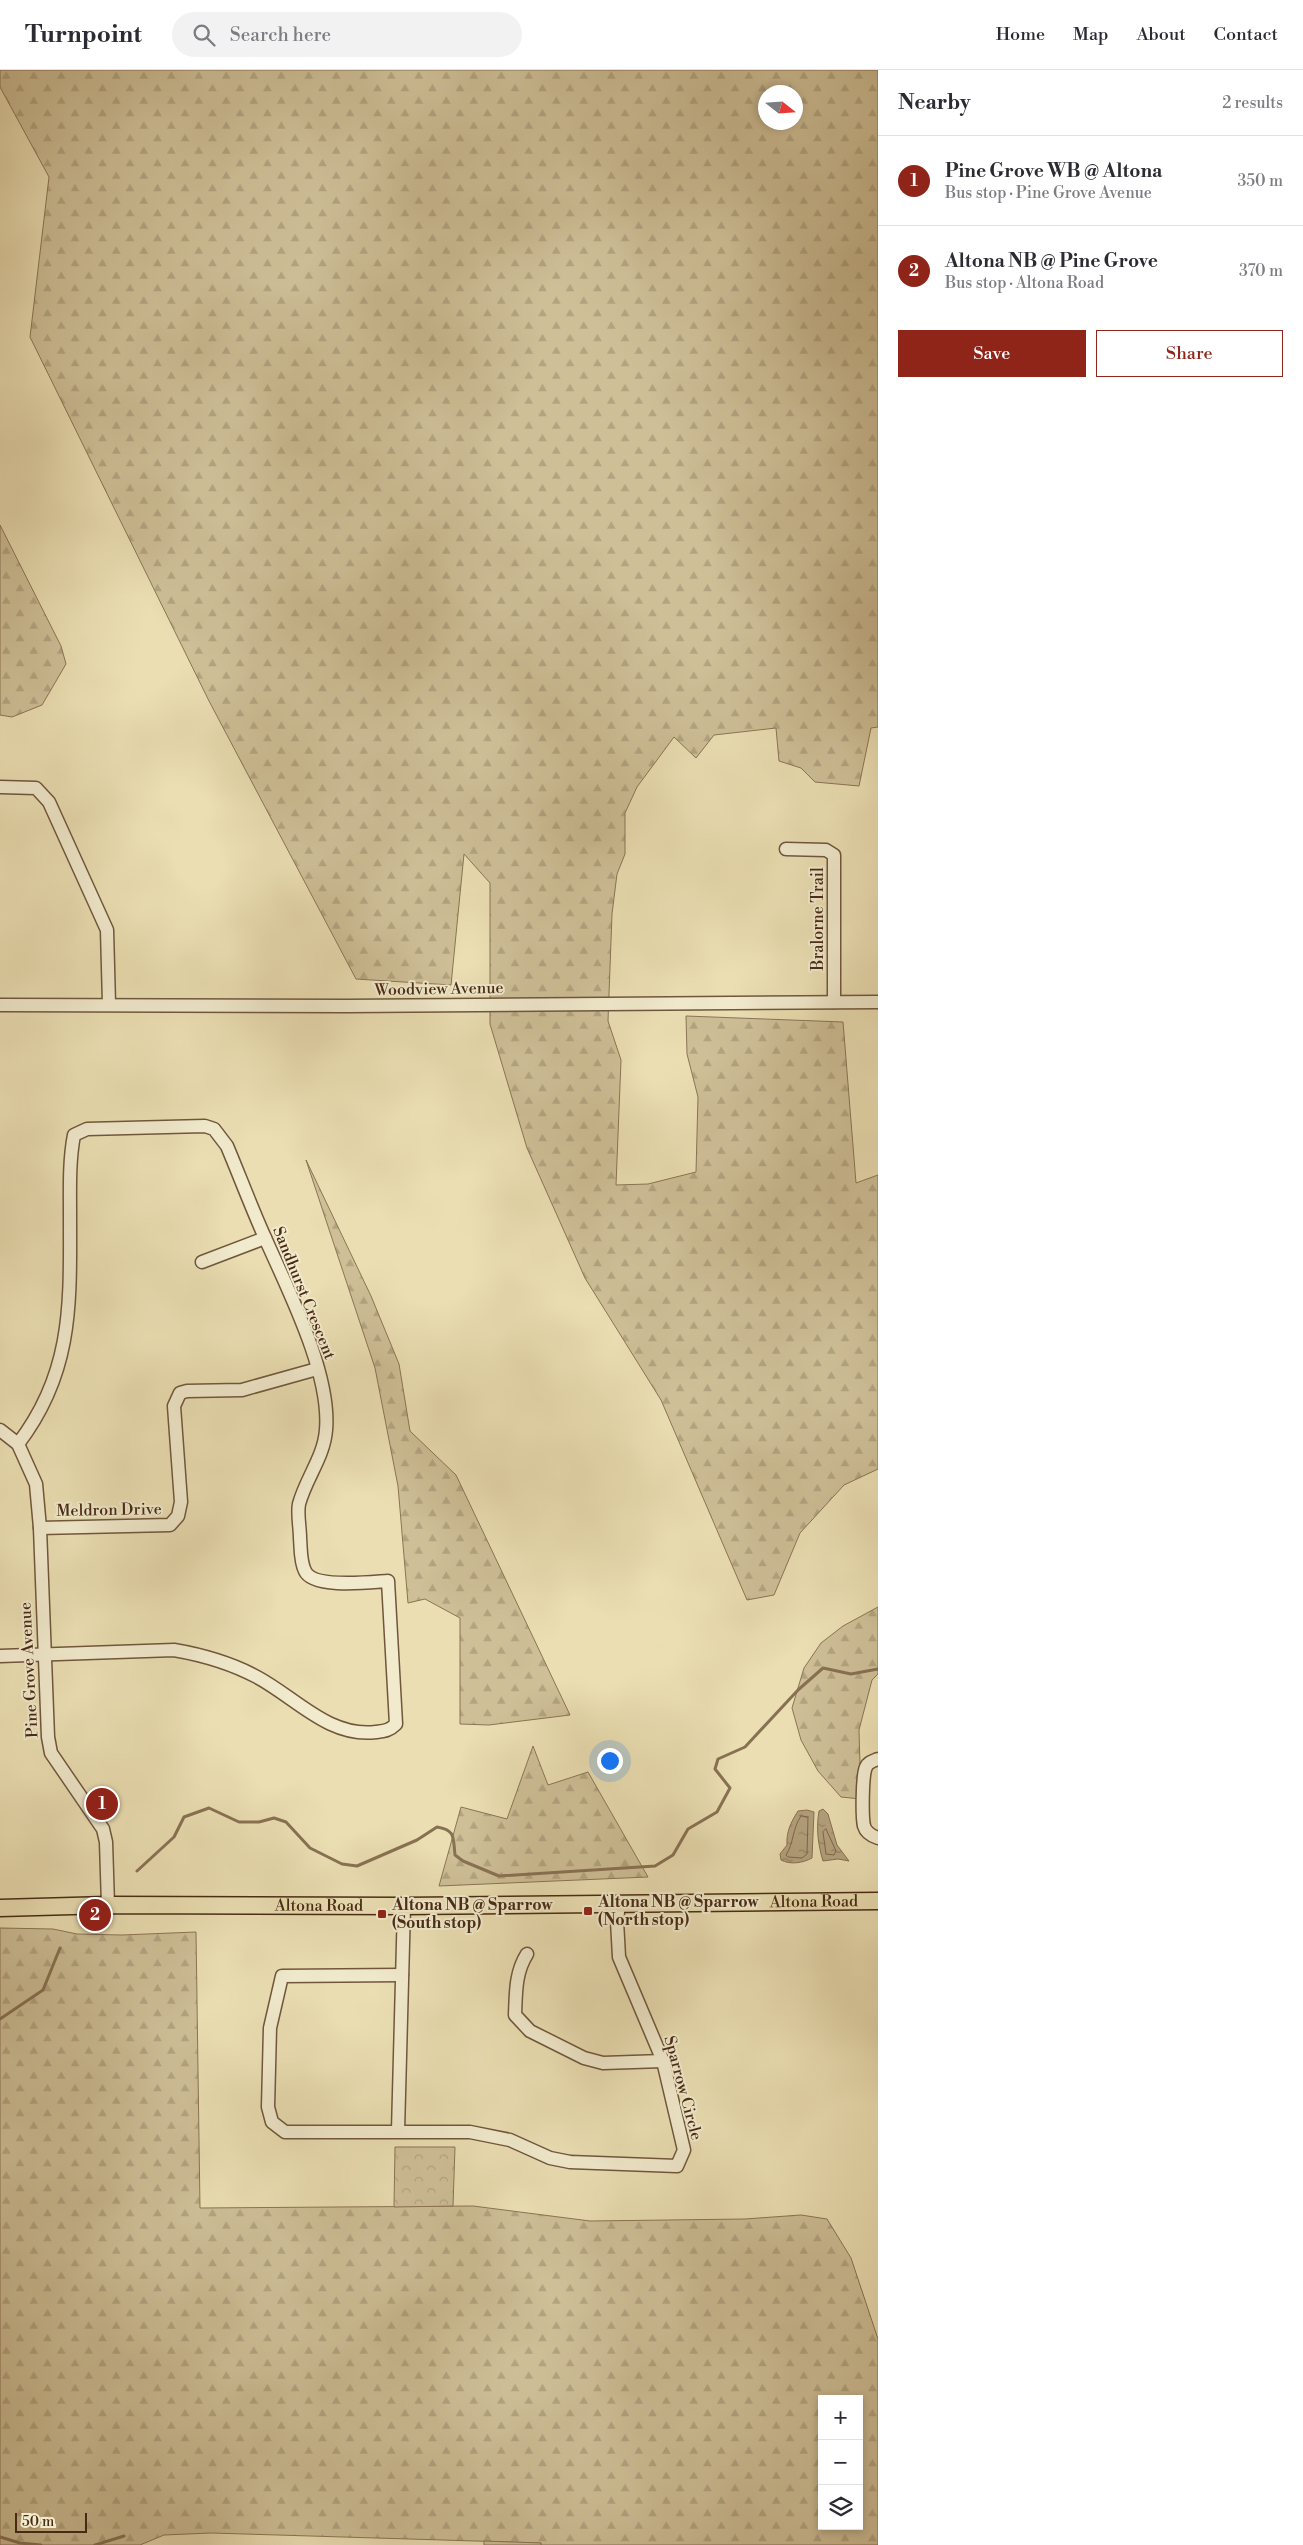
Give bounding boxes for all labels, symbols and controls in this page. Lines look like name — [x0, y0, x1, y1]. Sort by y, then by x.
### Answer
search box — [172, 12, 522, 57]
text: Turnpoint — [25, 20, 142, 50]
icon: search — [190, 21, 218, 49]
text: Search here — [230, 23, 331, 47]
text: Home — [996, 23, 1045, 46]
text: Map — [1073, 23, 1109, 46]
text: About — [1137, 23, 1186, 46]
text: Contact — [1214, 23, 1278, 46]
north arrow — [758, 85, 803, 130]
text: Nearby — [898, 90, 971, 116]
text: 2 results — [1222, 93, 1283, 113]
text: Pine Grove WB @ Altona — [945, 159, 1162, 183]
text: 1 — [910, 171, 918, 191]
text: 350 m — [1237, 171, 1283, 191]
text: Bus stop · Pine Grove Avenue — [945, 183, 1152, 203]
text: Altona NB @ Pine Grove — [945, 249, 1158, 273]
text: 2 — [909, 261, 919, 281]
text: 370 m — [1239, 261, 1283, 281]
text: Bus stop · Altona Road — [945, 273, 1104, 293]
button: Save — [898, 330, 1086, 377]
button: Share — [1096, 330, 1283, 377]
street label: Bralorne Trail — [808, 867, 828, 972]
street label: Woodview Avenue — [373, 978, 504, 1000]
street label: Sandhurst Crescent — [268, 1224, 340, 1363]
street label: Meldron Drive — [56, 1499, 162, 1521]
street label: Pine Grove Avenue — [15, 1601, 43, 1739]
your location — [597, 1748, 623, 1774]
pin: 1 — [86, 1785, 118, 1823]
street label: Altona Road — [769, 1891, 858, 1912]
place label: Altona NB @ Sparrow (North stop) — [597, 1892, 760, 1930]
place label: Altona NB @ Sparrow (South stop) — [391, 1895, 554, 1933]
pin: 2 — [79, 1896, 111, 1934]
street label: Altona Road — [274, 1896, 363, 1916]
marker: Altona NB @ Sparrow (North stop) — [582, 1905, 594, 1917]
marker: Altona NB @ Sparrow (South stop) — [376, 1908, 388, 1920]
street label: Sparrow Circle — [659, 2034, 707, 2142]
map controls — [818, 2395, 863, 2530]
button: + — [818, 2395, 863, 2440]
button: − — [818, 2440, 863, 2485]
button: layers — [818, 2485, 863, 2530]
scale bar — [15, 2510, 88, 2533]
text: 50 m — [22, 2513, 54, 2531]

